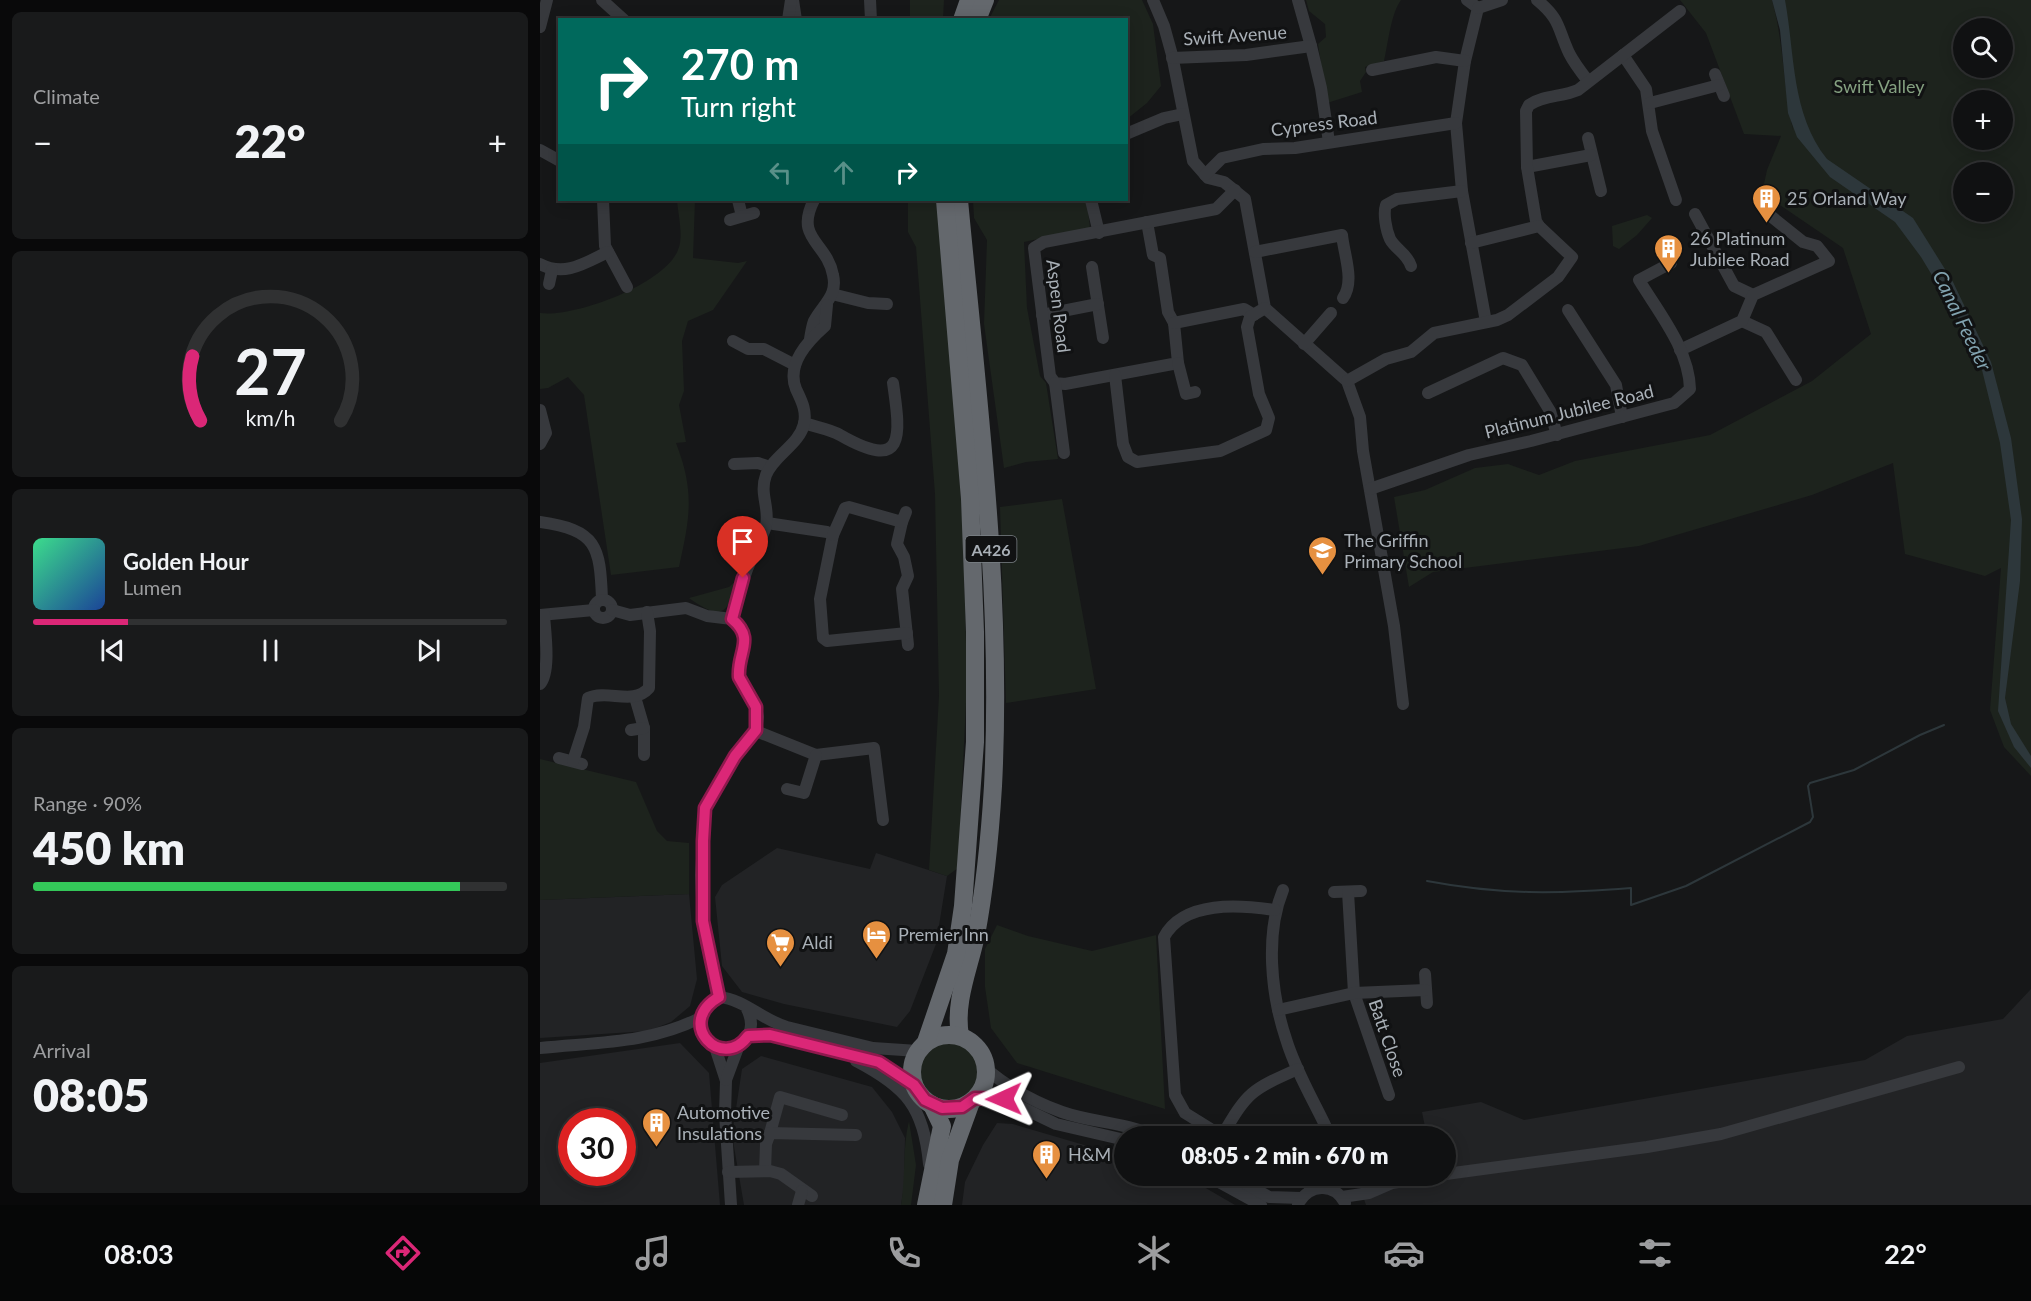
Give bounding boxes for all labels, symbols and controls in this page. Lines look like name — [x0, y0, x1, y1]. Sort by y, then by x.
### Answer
map controls — [1953, 18, 2013, 222]
button: search — [1953, 18, 2013, 78]
street label: Swift Avenue — [1182, 20, 1288, 50]
text: 270 m — [681, 39, 799, 89]
icon: right — [582, 42, 660, 120]
park label: Swift Valley — [1833, 75, 1925, 97]
text: Climate — [33, 84, 100, 108]
text: Turn right — [681, 90, 796, 123]
button: + — [1953, 90, 2013, 150]
street label: Cypress Road — [1270, 106, 1378, 140]
text: 22° — [235, 114, 305, 168]
text: − — [33, 122, 52, 162]
text: + — [488, 122, 507, 162]
icon: left — [764, 156, 797, 189]
icon: ahead — [827, 156, 860, 189]
icon: right — [890, 156, 923, 189]
button: − — [1953, 162, 2013, 222]
building icon: 25 Orland Way — [1750, 182, 1782, 224]
place label: 25 Orland Way — [1787, 187, 1907, 209]
place label: 26 Platinum Jubilee Road — [1690, 227, 1790, 270]
building icon: 26 Platinum Jubilee Road — [1653, 232, 1685, 274]
street label: Aspen Road — [1042, 258, 1076, 354]
water label: Canal Feeder — [1928, 266, 1998, 375]
text: 27 — [234, 333, 306, 408]
street label: Platinum Jubilee Road — [1482, 379, 1656, 443]
text: km/h — [245, 405, 295, 431]
pin — [717, 516, 768, 578]
icon: arrive — [726, 525, 759, 558]
place label: The Griffin Primary School — [1344, 529, 1462, 572]
school or university icon: The Griffin Primary School — [1307, 534, 1339, 576]
road number: A426 — [966, 536, 1016, 562]
text: Golden Hour — [123, 548, 249, 575]
text: Lumen — [123, 575, 182, 599]
icon: previous — [96, 634, 129, 667]
icon: pause — [254, 634, 287, 667]
icon: next — [412, 634, 445, 667]
text: Range · 90% — [33, 791, 142, 815]
text: 450 km — [33, 821, 185, 875]
hotel icon: Premier Inn — [861, 918, 893, 960]
place label: Premier Inn — [898, 923, 989, 945]
supermarket icon: Aldi — [765, 926, 797, 968]
place label: Aldi — [802, 931, 833, 953]
street label: Batt Close — [1364, 996, 1412, 1080]
text: Arrival — [33, 1038, 91, 1062]
position arrow — [972, 1067, 1036, 1131]
text: 08:05 — [33, 1068, 149, 1122]
place label: Automotive Insulations — [677, 1101, 770, 1144]
building icon: Automotive Insulations — [640, 1106, 672, 1148]
speed limit sign: 30 — [558, 1108, 636, 1186]
building icon: H&M — [1031, 1138, 1063, 1180]
text: 08:05 · 2 min · 670 m — [1182, 1142, 1388, 1169]
place label: H&M — [1068, 1143, 1111, 1165]
icon: directions — [382, 1232, 424, 1274]
icon: music — [632, 1232, 674, 1274]
icon: phone — [883, 1232, 925, 1274]
icon: climate — [1133, 1232, 1175, 1274]
icon: car — [1383, 1232, 1425, 1274]
icon: filters — [1634, 1232, 1676, 1274]
text: 08:03 — [104, 1237, 174, 1270]
text: 22° — [1884, 1237, 1927, 1270]

